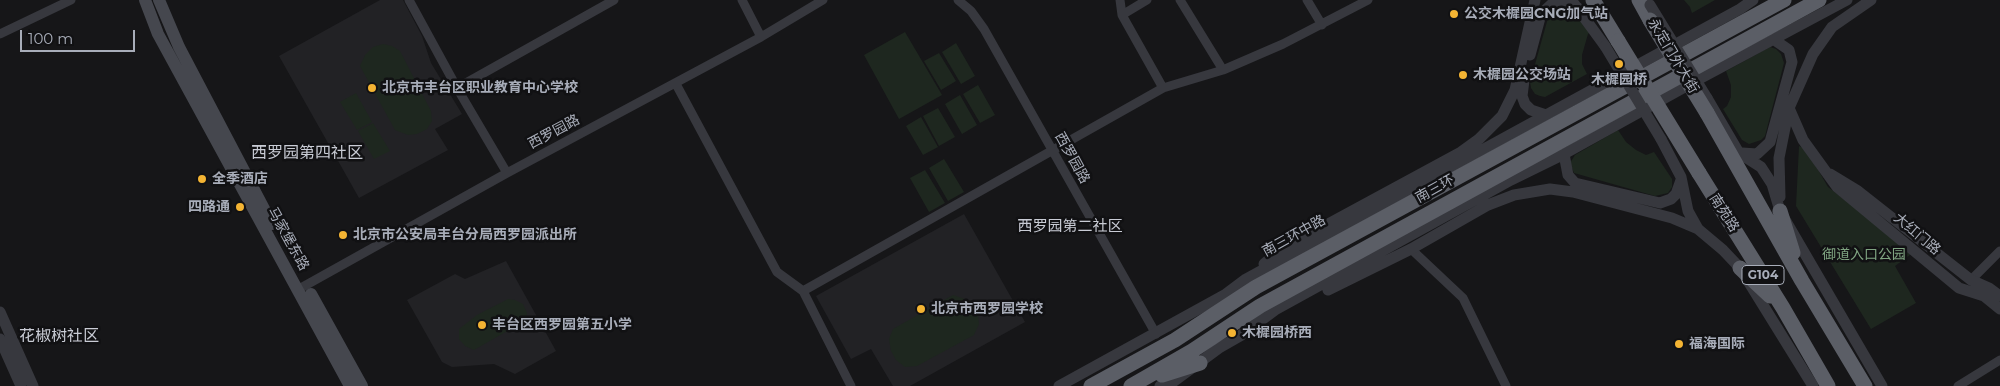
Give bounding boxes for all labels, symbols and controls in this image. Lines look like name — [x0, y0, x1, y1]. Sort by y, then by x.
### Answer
place label: 公交木樨园CNG加气站 — [1464, 6, 1608, 22]
marker: 公交木樨园CNG加气站 — [1448, 8, 1460, 20]
street label: 永定门外大街 — [1644, 16, 1702, 96]
scale bar — [22, 20, 138, 52]
text: 100 m — [28, 29, 73, 48]
marker: 木樨园桥 — [1613, 58, 1625, 70]
place label: 木樨园公交场站 — [1473, 67, 1571, 83]
marker: 木樨园公交场站 — [1457, 69, 1469, 81]
place label: 木樨园桥 — [1591, 72, 1647, 88]
place label: 北京市丰台区职业教育中心学校 — [382, 80, 578, 96]
marker: 北京市丰台区职业教育中心学校 — [366, 82, 378, 94]
street label: 西罗园路 — [525, 111, 583, 153]
street label: 西罗园路 — [1051, 129, 1093, 187]
district label: 西罗园第四社区 — [251, 143, 363, 163]
place label: 全季酒店 — [212, 171, 268, 187]
street label: 南三环 — [1413, 171, 1457, 207]
marker: 全季酒店 — [196, 173, 208, 185]
street label: 南苑路 — [1706, 191, 1742, 235]
place label: 四路通 — [188, 199, 230, 215]
marker: 四路通 — [234, 201, 246, 213]
street label: 马家堡东路 — [264, 204, 312, 274]
street label: 大红门路 — [1890, 210, 1944, 258]
street label: 南三环中路 — [1259, 212, 1329, 260]
district label: 西罗园第二社区 — [1018, 218, 1122, 236]
place label: 北京市公安局丰台分局西罗园派出所 — [353, 227, 577, 243]
marker: 北京市公安局丰台分局西罗园派出所 — [337, 229, 349, 241]
park label: 御道入口公园 — [1822, 247, 1906, 263]
road number: G104 — [1742, 266, 1784, 284]
place label: 北京市西罗园学校 — [931, 301, 1043, 317]
marker: 北京市西罗园学校 — [915, 303, 927, 315]
place label: 丰台区西罗园第五小学 — [492, 317, 632, 333]
marker: 丰台区西罗园第五小学 — [476, 319, 488, 331]
place label: 木樨园桥西 — [1242, 325, 1312, 341]
district label: 花椒树社区 — [19, 326, 99, 346]
marker: 木樨园桥西 — [1226, 327, 1238, 339]
place label: 福海国际 — [1689, 336, 1745, 352]
marker: 福海国际 — [1673, 338, 1685, 350]

